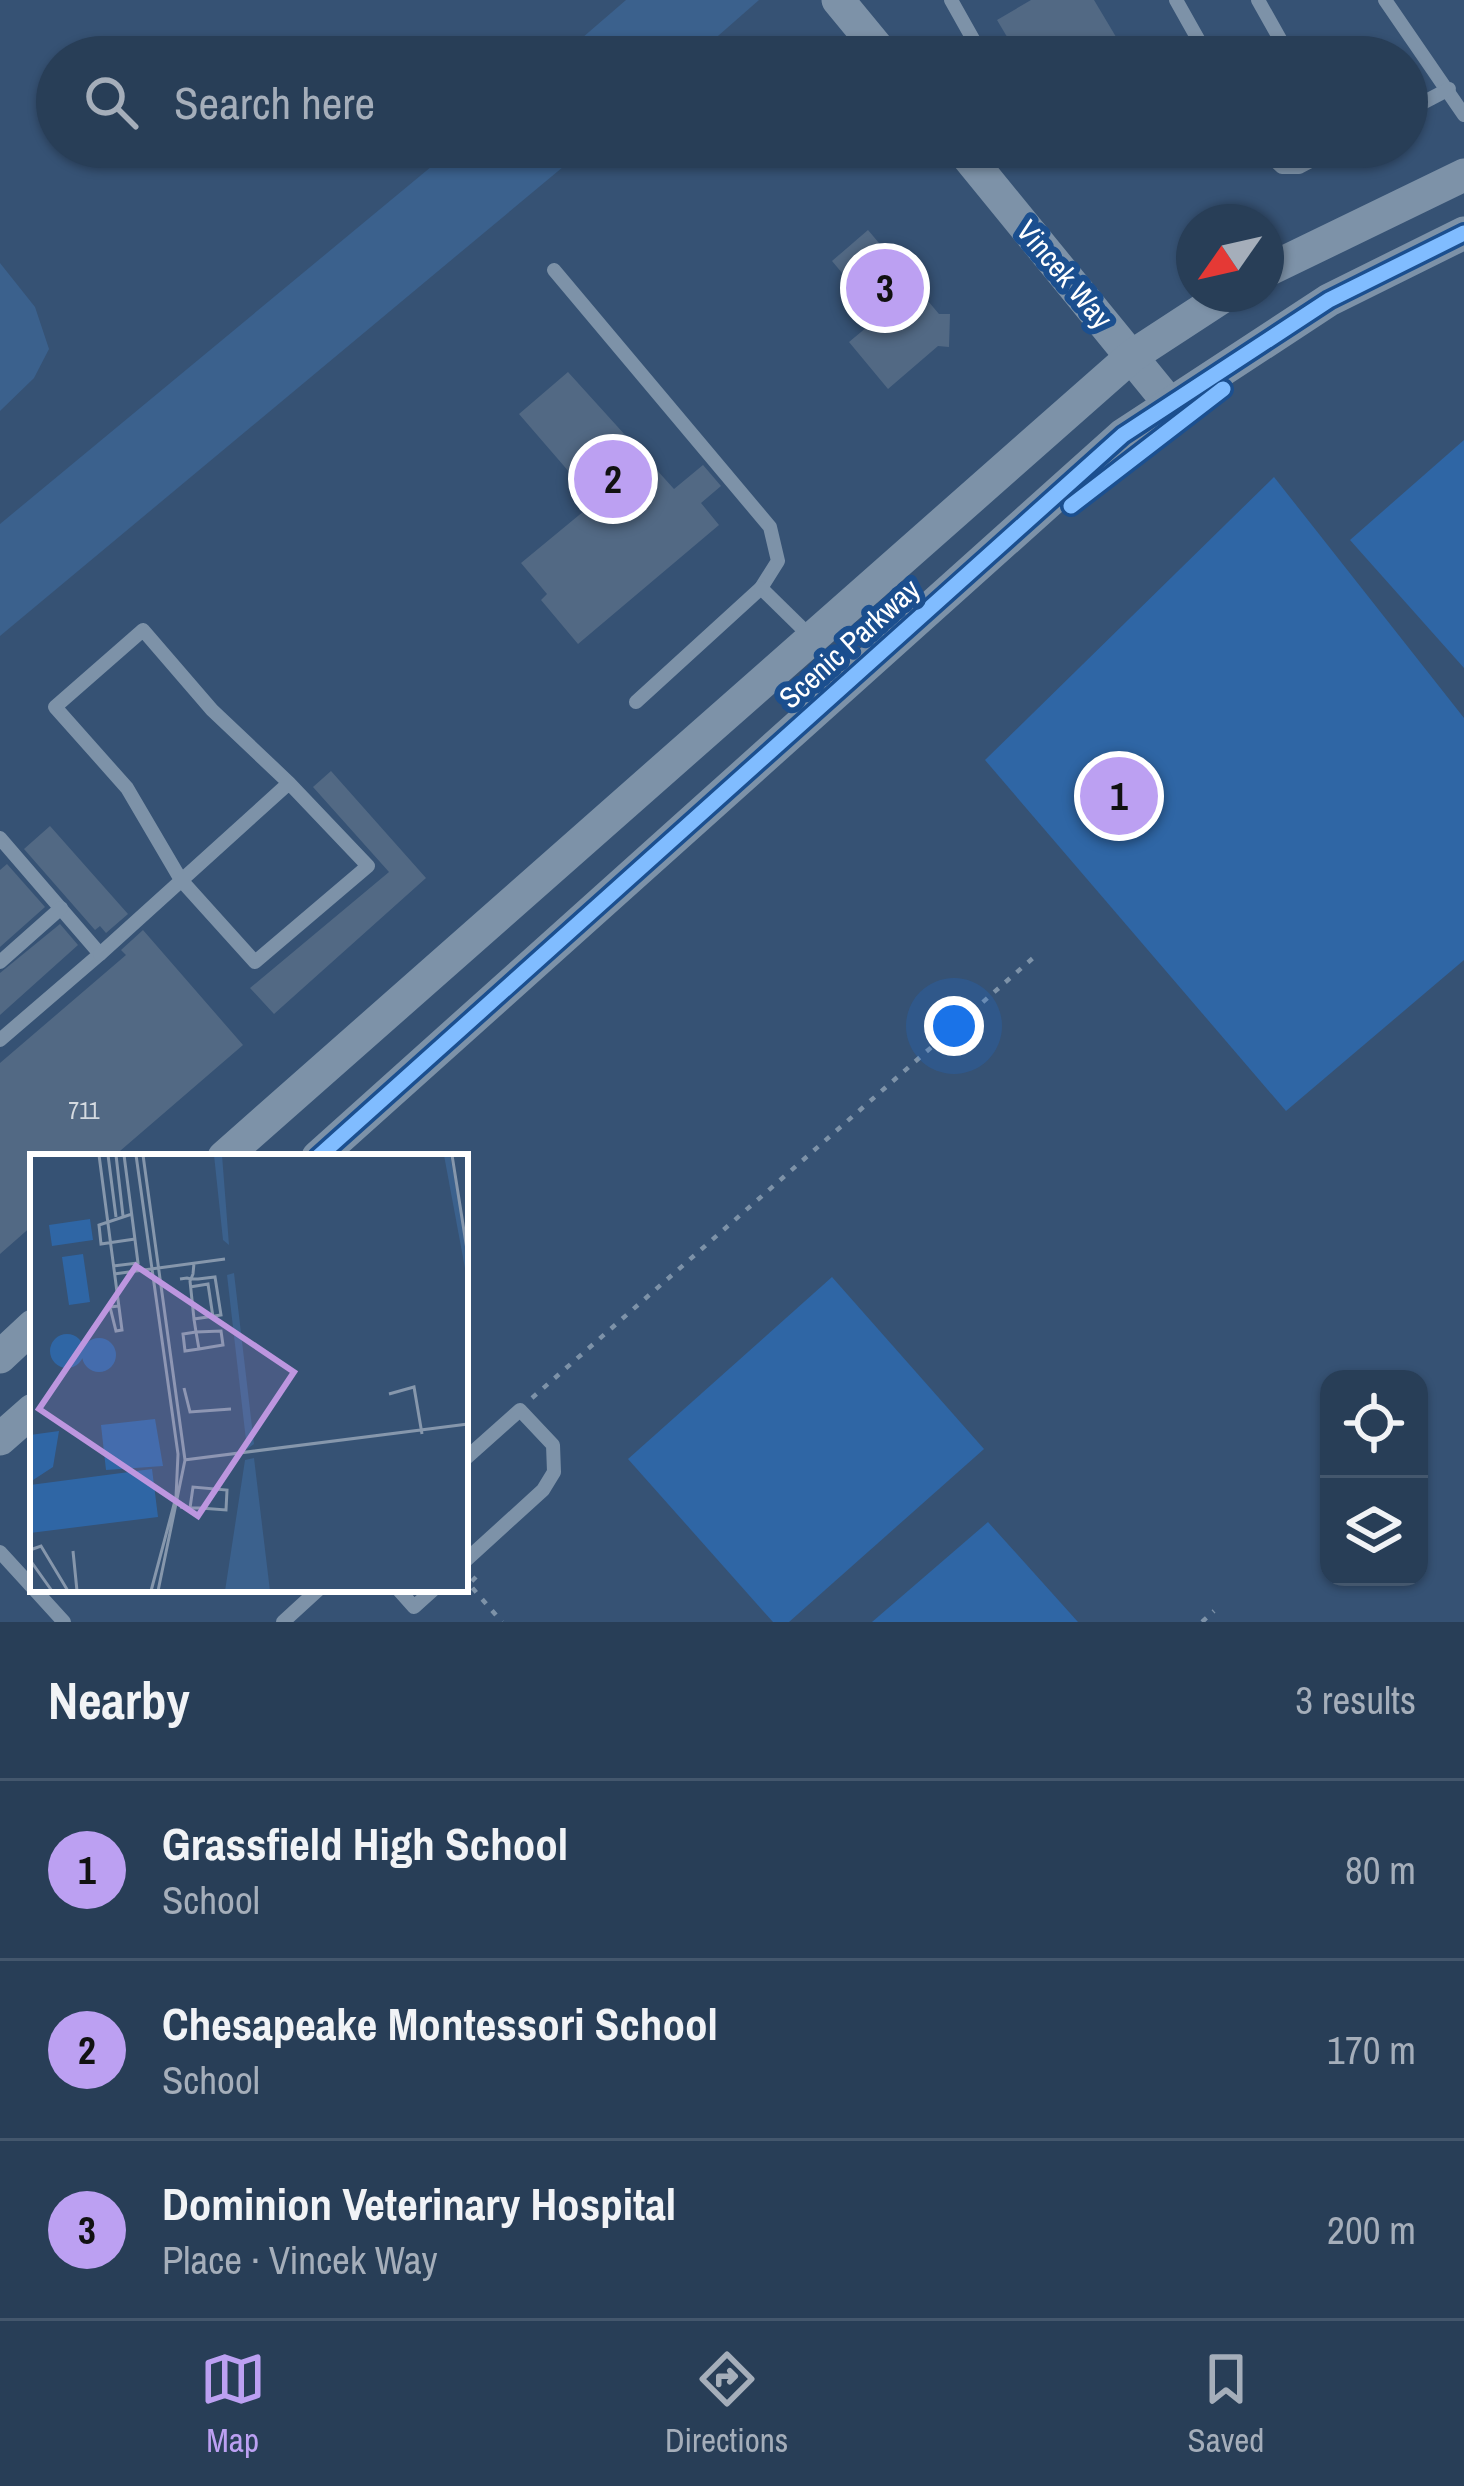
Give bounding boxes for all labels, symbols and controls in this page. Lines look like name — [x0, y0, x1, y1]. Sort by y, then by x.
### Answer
search box — [36, 36, 1428, 168]
icon: search — [78, 69, 144, 135]
text: Search here — [174, 72, 375, 133]
north arrow — [1176, 204, 1284, 312]
street label: Vincek Way — [1008, 211, 1123, 337]
pin: 3 — [846, 243, 924, 333]
pin: 2 — [574, 434, 652, 524]
street label: Scenic Parkway — [770, 569, 928, 717]
pin: 1 — [1080, 751, 1158, 841]
your location — [924, 996, 984, 1056]
house number: 711 — [68, 1094, 100, 1126]
inset map — [30, 1154, 468, 1592]
map controls — [1320, 1370, 1428, 1586]
button: locate — [1320, 1370, 1428, 1478]
button: layers — [1320, 1478, 1428, 1586]
text: Nearby — [48, 1666, 190, 1735]
text: 3 results — [1295, 1674, 1416, 1726]
text: Grassfield High School — [162, 1813, 568, 1874]
text: 1 — [78, 1844, 96, 1896]
text: 80 m — [1345, 1844, 1416, 1896]
text: School — [162, 1874, 260, 1926]
text: Chesapeake Montessori School — [162, 1993, 718, 2054]
text: 2 — [78, 2024, 96, 2076]
text: 170 m — [1327, 2024, 1416, 2076]
text: School — [162, 2054, 260, 2106]
text: Dominion Veterinary Hospital — [162, 2173, 676, 2234]
text: 3 — [78, 2204, 96, 2256]
text: 200 m — [1327, 2204, 1416, 2256]
text: Place · Vincek Way — [162, 2234, 438, 2286]
tab: Map — [200, 2346, 266, 2462]
tab: Directions — [665, 2346, 788, 2462]
tab: Saved — [1188, 2346, 1264, 2462]

